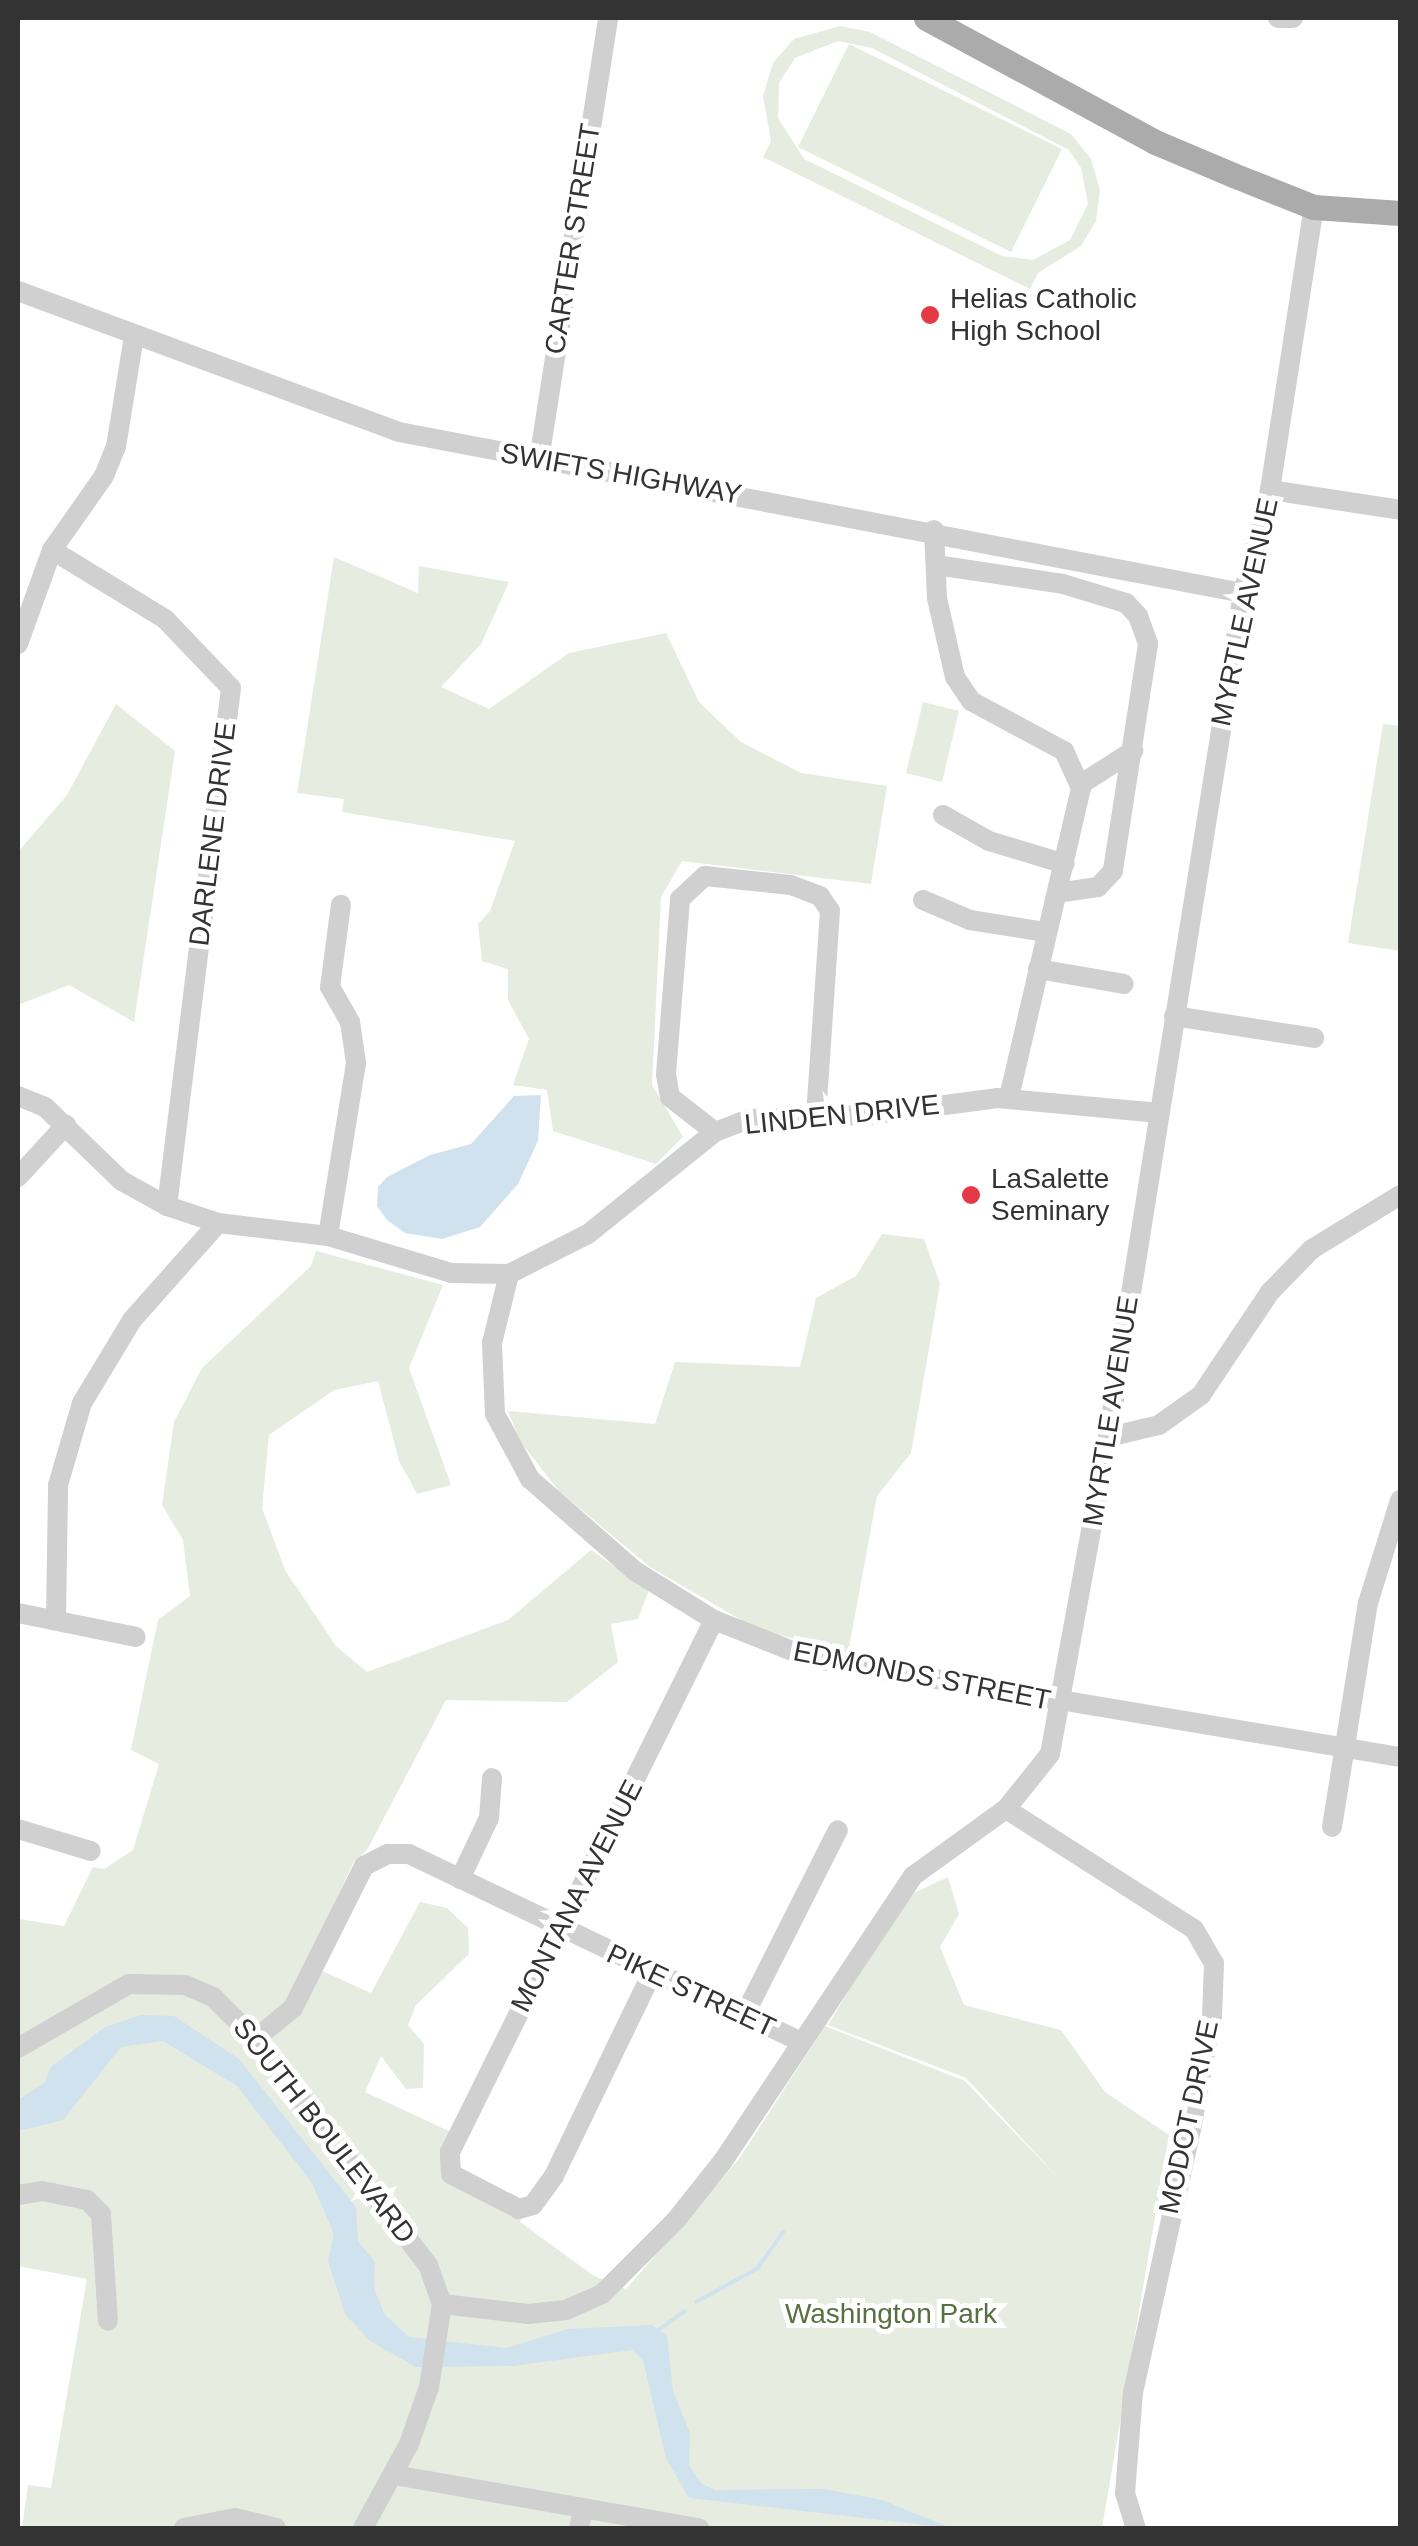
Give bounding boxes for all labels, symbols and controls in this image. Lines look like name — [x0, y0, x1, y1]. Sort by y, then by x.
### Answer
street label: CARTER STREET — [538, 121, 608, 357]
place label: Helias Catholic High School — [950, 282, 1137, 348]
marker: Helias Catholic High School — [919, 304, 941, 326]
street label: SWIFTS HIGHWAY — [498, 436, 744, 512]
street label: MYRTLE AVENUE — [1204, 494, 1286, 730]
street label: DARLENE DRIVE — [183, 720, 243, 948]
street label: LINDEN DRIVE — [743, 1088, 941, 1142]
place label: LaSalette Seminary — [991, 1162, 1109, 1228]
marker: LaSalette Seminary — [960, 1184, 982, 1206]
street label: MYRTLE AVENUE — [1076, 1293, 1146, 1529]
street label: EDMONDS STREET — [791, 1635, 1053, 1717]
street label: MONTANA AVENUE — [503, 1773, 651, 2019]
street label: PIKE STREET — [601, 1937, 781, 2045]
street label: SOUTH BOULEVARD — [226, 2012, 422, 2250]
street label: MODOT DRIVE — [1152, 2017, 1226, 2217]
park label: Washington Park — [785, 2297, 997, 2331]

